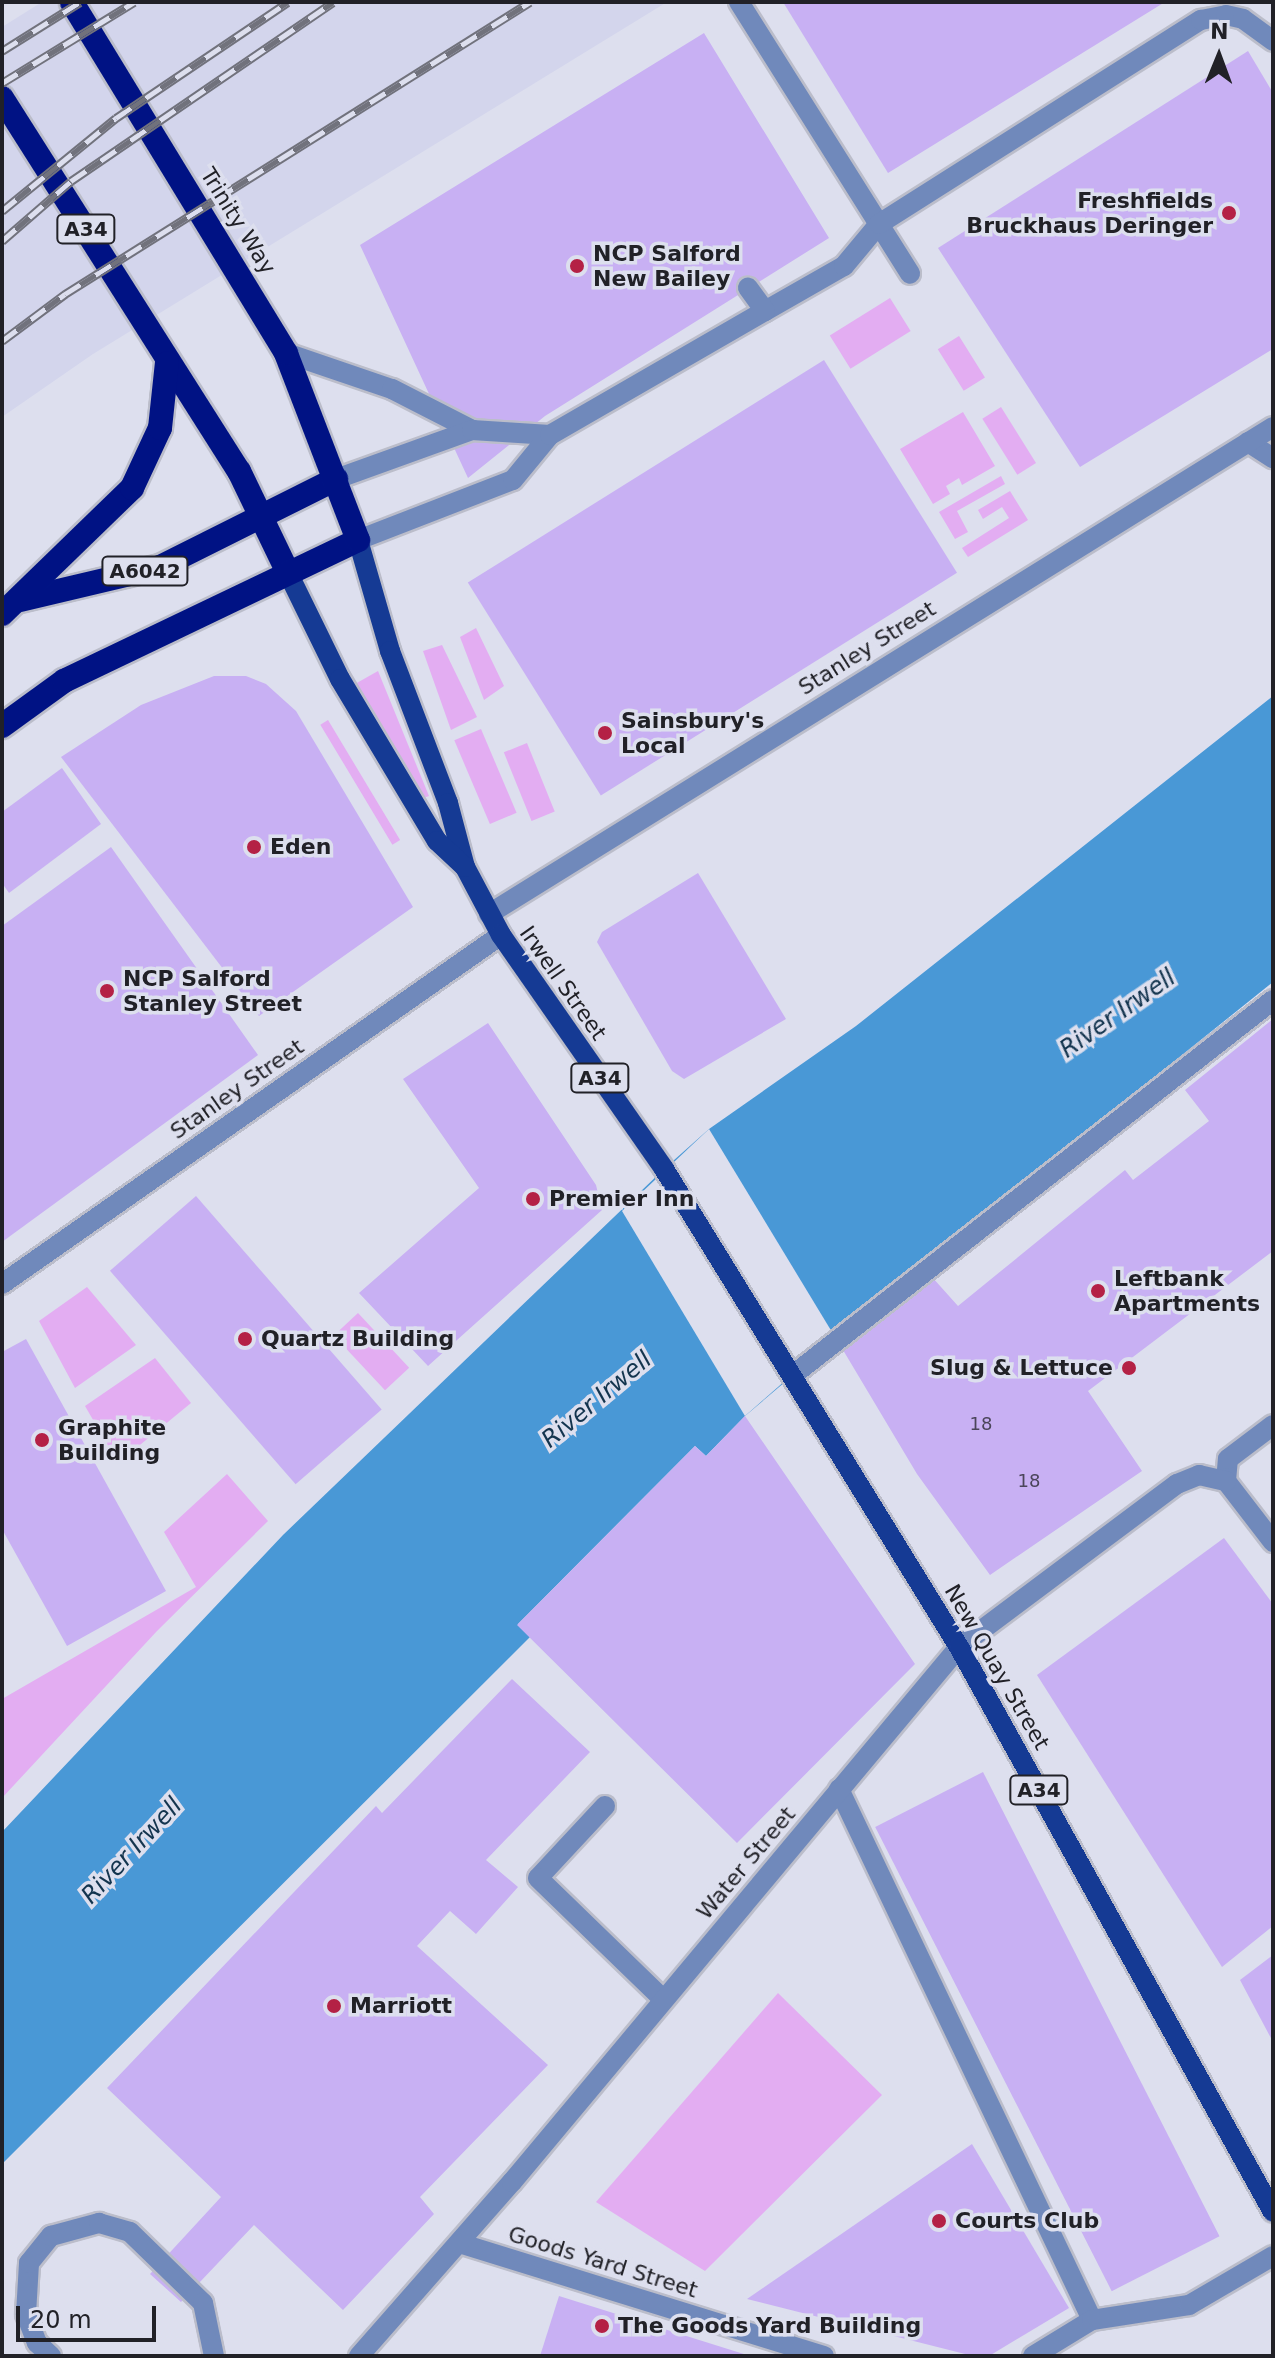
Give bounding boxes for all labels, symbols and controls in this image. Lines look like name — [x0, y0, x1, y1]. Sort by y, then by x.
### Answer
north arrow — [1179, 16, 1259, 96]
text: N — [1210, 19, 1229, 44]
street label: Trinity Way — [195, 163, 281, 279]
place label: Freshfields Bruckhaus Deringer — [966, 187, 1213, 238]
marker: Freshfields Bruckhaus Deringer — [1220, 204, 1238, 222]
road number: A34 — [56, 213, 116, 245]
place label: NCP Salford New Bailey — [593, 240, 741, 292]
marker: NCP Salford New Bailey — [568, 257, 586, 275]
road number: A6042 — [101, 555, 189, 587]
street label: Stanley Street — [794, 595, 940, 701]
place label: Sainsbury's Local — [621, 707, 764, 758]
marker: Sainsbury's Local — [596, 724, 614, 742]
place label: Eden — [270, 834, 331, 860]
marker: Eden — [245, 838, 263, 856]
street label: Irwell Street — [514, 921, 612, 1045]
water label: River Irwell — [1055, 964, 1181, 1064]
place label: NCP Salford Stanley Street — [123, 965, 302, 1016]
marker: NCP Salford Stanley Street — [98, 982, 116, 1000]
street label: Stanley Street — [165, 1033, 309, 1145]
road number: A34 — [570, 1062, 630, 1094]
place label: Premier Inn — [549, 1186, 694, 1212]
marker: Premier Inn — [524, 1190, 542, 1208]
place label: Leftbank Apartments — [1114, 1265, 1260, 1316]
marker: Leftbank Apartments — [1089, 1282, 1107, 1300]
place label: Quartz Building — [261, 1326, 454, 1352]
marker: Quartz Building — [236, 1330, 254, 1348]
water label: River Irwell — [536, 1346, 658, 1454]
place label: Slug & Lettuce — [930, 1355, 1113, 1381]
marker: Slug & Lettuce — [1120, 1359, 1138, 1377]
house number: 18 — [970, 1413, 992, 1435]
place label: Graphite Building — [58, 1414, 166, 1466]
marker: Graphite Building — [33, 1431, 51, 1449]
house number: 18 — [1018, 1470, 1040, 1492]
street label: New Quay Street — [939, 1580, 1055, 1754]
road number: A34 — [1009, 1774, 1069, 1806]
water label: River Irwell — [76, 1792, 188, 1910]
street label: Water Street — [691, 1801, 801, 1925]
place label: Marriott — [350, 1993, 452, 2019]
marker: Marriott — [325, 1997, 343, 2015]
place label: Courts Club — [955, 2208, 1099, 2234]
marker: Courts Club — [930, 2212, 948, 2230]
street label: Goods Yard Street — [505, 2221, 701, 2303]
scale bar — [20, 2290, 160, 2340]
text: 20 m — [30, 2306, 92, 2334]
place label: The Goods Yard Building — [618, 2313, 921, 2339]
marker: The Goods Yard Building — [593, 2317, 611, 2335]

